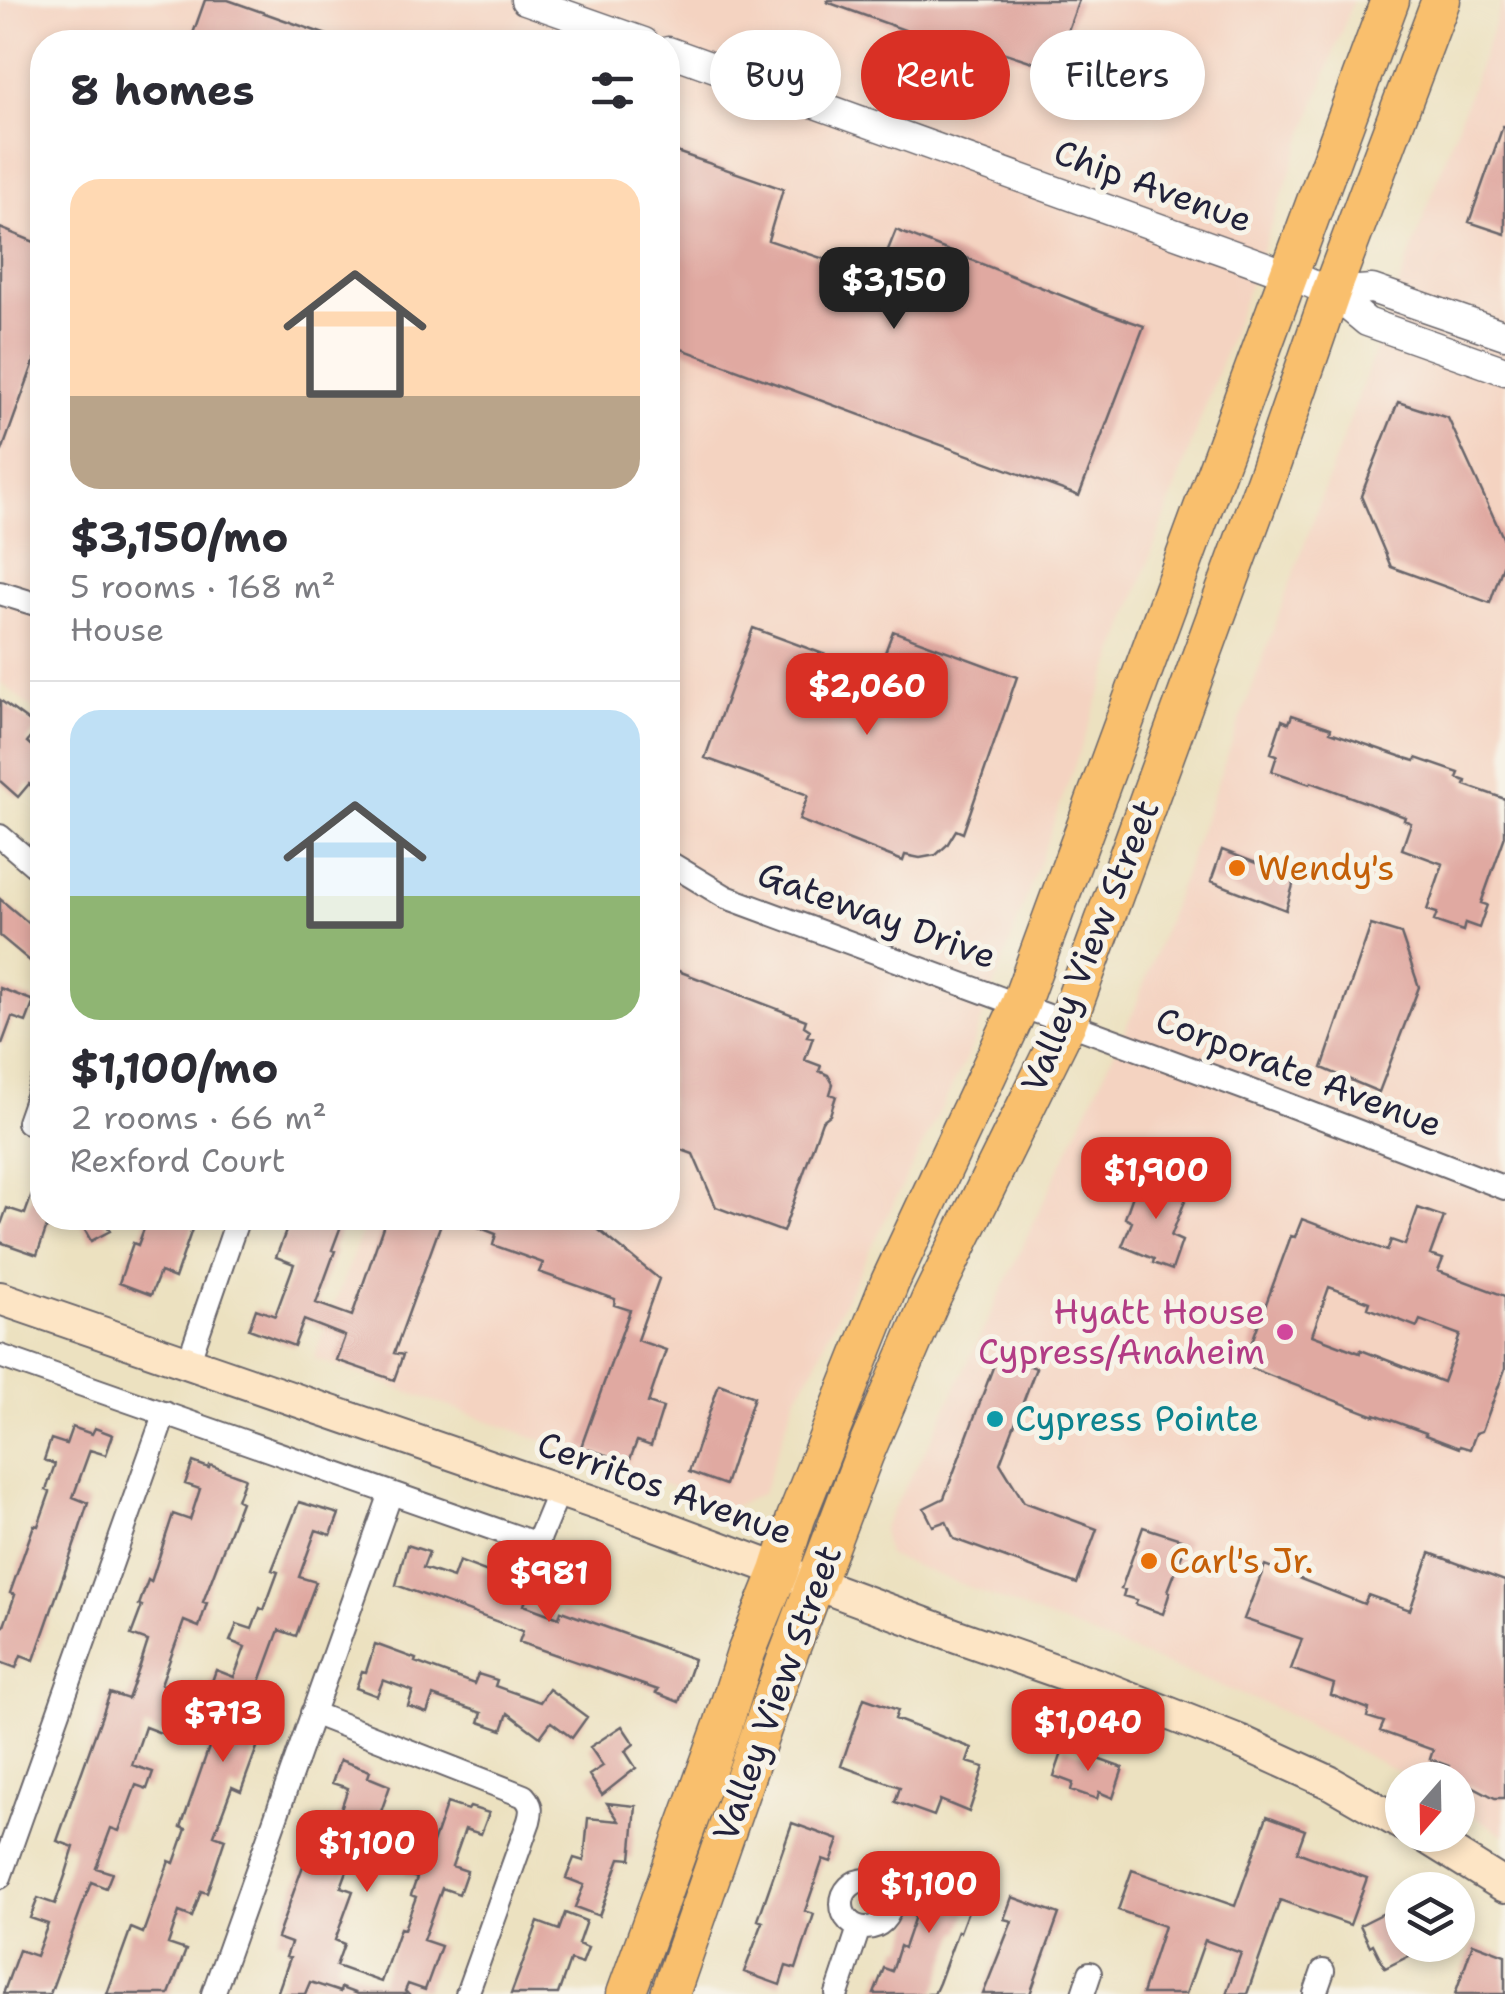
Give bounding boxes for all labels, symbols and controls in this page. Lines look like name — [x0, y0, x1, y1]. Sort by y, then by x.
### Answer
chip: Buy — [710, 30, 841, 120]
chip: Rent — [861, 30, 1010, 120]
chip: Filters — [1030, 30, 1205, 120]
text: 8 homes — [70, 62, 255, 118]
icon: filters — [585, 63, 640, 118]
street label: Chip Avenue — [1048, 128, 1259, 243]
icon: home — [265, 244, 445, 424]
pin: $3,150 — [813, 247, 975, 332]
text: $3,150 — [841, 258, 947, 301]
text: $3,150/mo — [70, 509, 288, 565]
text: 5 rooms · 168 m² — [70, 565, 336, 608]
text: House — [70, 608, 164, 651]
pin: $2,060 — [786, 653, 948, 738]
text: $2,060 — [808, 664, 926, 707]
icon: home — [265, 775, 445, 955]
street label: Valley View Street — [1009, 792, 1170, 1099]
place label: Wendy's — [1257, 844, 1395, 891]
street label: Gateway Drive — [752, 850, 1003, 979]
marker: Wendy's — [1226, 857, 1248, 879]
street label: Corporate Avenue — [1149, 995, 1449, 1148]
text: $1,100/mo — [70, 1040, 278, 1096]
text: 2 rooms · 66 m² — [70, 1096, 327, 1139]
pin: $1,900 — [1075, 1137, 1237, 1222]
text: Rexford Court — [70, 1139, 286, 1182]
text: $1,900 — [1103, 1148, 1209, 1191]
place label: Hyatt House Cypress/Anaheim — [978, 1288, 1265, 1375]
marker: Hyatt House Cypress/Anaheim — [1274, 1321, 1296, 1343]
place label: Cypress Pointe — [1015, 1395, 1259, 1442]
marker: Cypress Pointe — [984, 1408, 1006, 1430]
street label: Cerritos Avenue — [531, 1420, 799, 1555]
place label: Carl's Jr. — [1169, 1537, 1313, 1584]
street label: Valley View Street — [701, 1538, 852, 1847]
pin: $981 — [490, 1540, 608, 1625]
marker: Carl's Jr. — [1138, 1550, 1160, 1572]
text: $981 — [509, 1551, 589, 1594]
pin: $713 — [164, 1680, 282, 1765]
pin: $1,040 — [1007, 1689, 1169, 1774]
text: $713 — [184, 1691, 262, 1734]
text: $1,040 — [1034, 1700, 1142, 1743]
north arrow — [1385, 1762, 1475, 1852]
map controls — [1385, 1762, 1475, 1962]
pin: $1,100 — [286, 1810, 448, 1895]
text: $1,100 — [318, 1821, 416, 1864]
pin: $1,100 — [848, 1851, 1010, 1936]
text: $1,100 — [880, 1862, 978, 1905]
button: layers — [1385, 1872, 1475, 1962]

